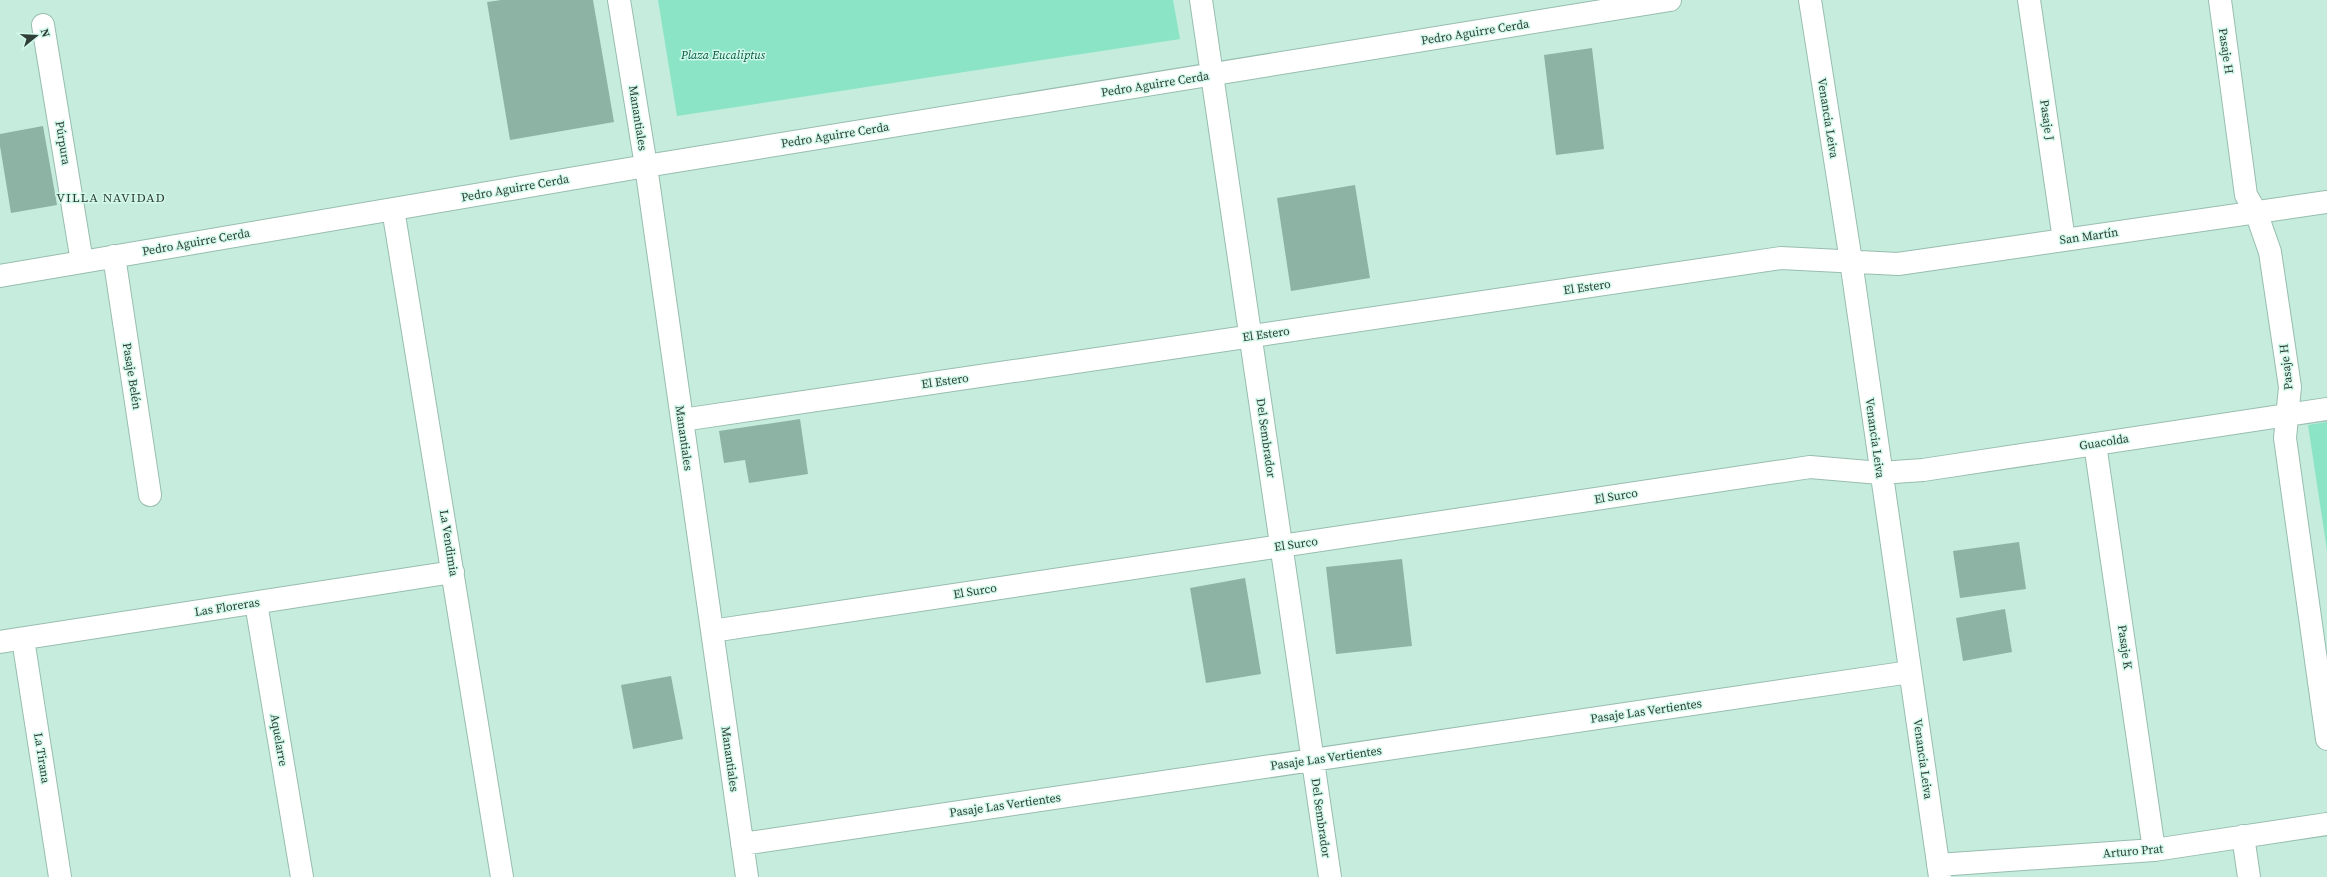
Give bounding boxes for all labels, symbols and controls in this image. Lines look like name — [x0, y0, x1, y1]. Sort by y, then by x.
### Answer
street label: Pedro Aguirre Cerda — [1420, 15, 1531, 48]
north arrow — [16, 16, 56, 56]
text: N — [37, 27, 53, 39]
street label: Pasaje H — [2215, 27, 2237, 75]
park label: Plaza Eucaliptus — [680, 47, 766, 63]
street label: Pedro Aguirre Cerda — [1100, 67, 1211, 100]
street label: Venancia Leiva — [1814, 77, 1842, 160]
street label: Manantiales — [625, 84, 651, 152]
street label: Pasaje J — [2036, 98, 2058, 142]
street label: Pedro Aguirre Cerda — [780, 118, 891, 151]
street label: Púrpura — [52, 120, 74, 167]
street label: Pedro Aguirre Cerda — [460, 170, 571, 205]
district label: VILLA NAVIDAD — [56, 189, 166, 206]
street label: Pedro Aguirre Cerda — [141, 224, 252, 259]
street label: San Martín — [2059, 224, 2119, 248]
street label: El Estero — [1562, 276, 1612, 298]
street label: El Estero — [1241, 323, 1291, 345]
street label: Pasaje Belén — [119, 342, 145, 410]
street label: Pasaje H — [2276, 343, 2296, 391]
street label: El Estero — [920, 370, 970, 392]
street label: Del Sembrador — [1252, 397, 1280, 479]
street label: Venancia Leiva — [1861, 397, 1889, 480]
street label: Manantiales — [672, 404, 696, 472]
street label: Guacolda — [2078, 430, 2131, 454]
street label: El Surco — [1593, 485, 1639, 507]
street label: La Vendimia — [436, 509, 462, 578]
street label: El Surco — [1273, 533, 1319, 555]
street label: El Surco — [952, 580, 998, 602]
street label: Las Floreras — [193, 594, 261, 620]
street label: Pasaje K — [2114, 624, 2136, 670]
street label: Pasaje Las Vertientes — [1589, 695, 1703, 727]
street label: Aquelarre — [267, 713, 291, 767]
street label: Venancia Leiva — [1909, 718, 1937, 801]
street label: Manantiales — [718, 725, 742, 793]
street label: La Tirana — [30, 732, 54, 785]
street label: Pasaje Las Vertientes — [1269, 742, 1383, 774]
street label: Del Sembrador — [1307, 777, 1335, 859]
street label: Pasaje Las Vertientes — [948, 789, 1062, 821]
street label: Arturo Prat — [2102, 840, 2164, 862]

